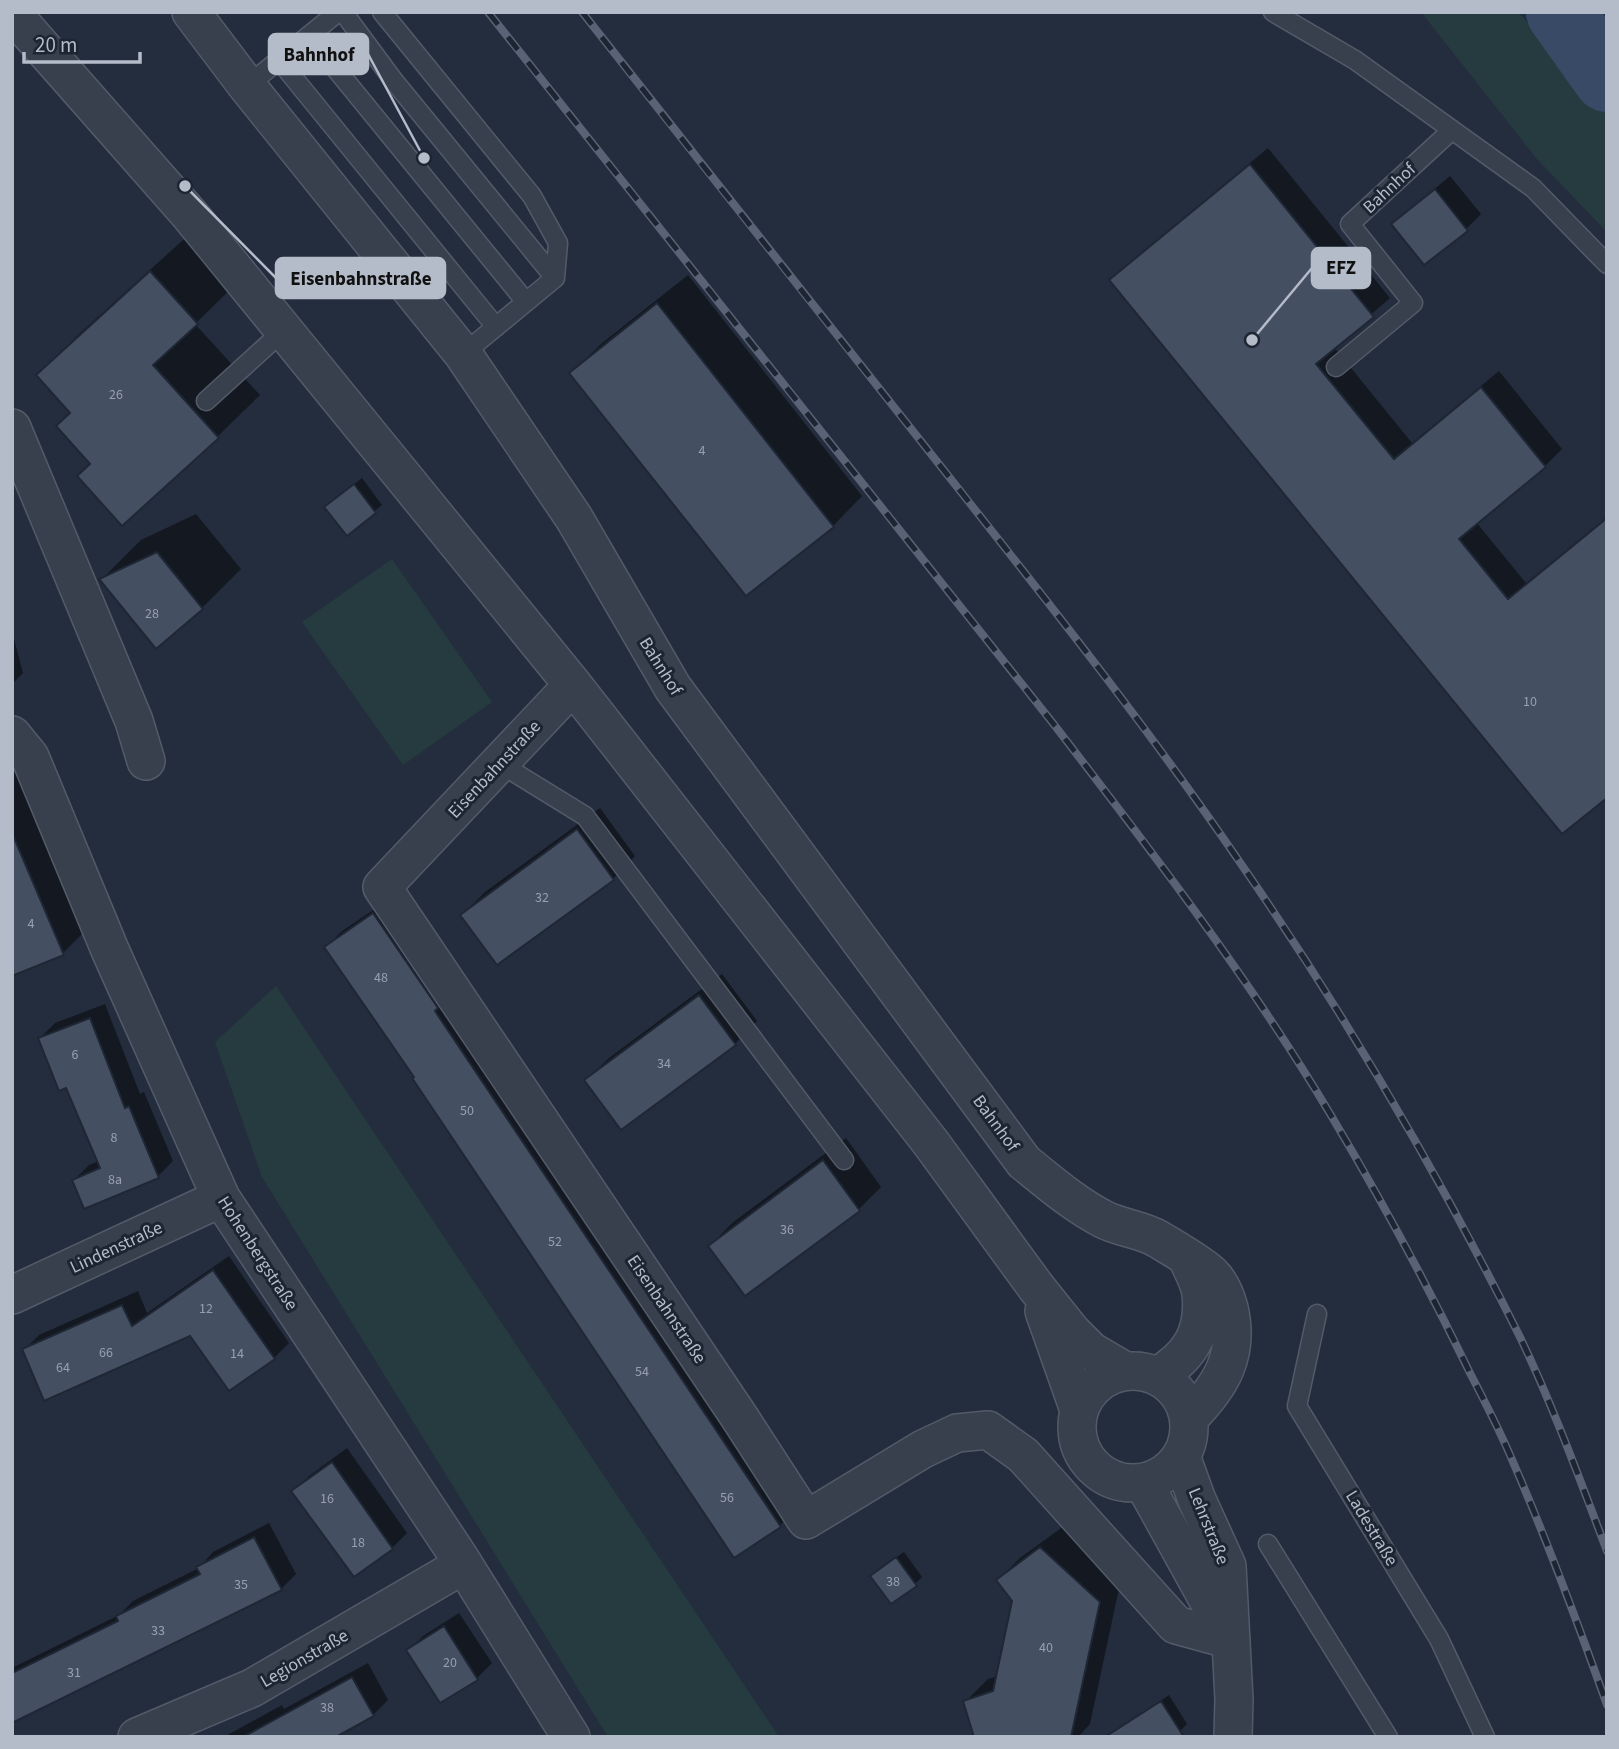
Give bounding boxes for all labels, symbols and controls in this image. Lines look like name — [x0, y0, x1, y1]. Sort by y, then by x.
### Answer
scale bar — [24, 21, 140, 65]
text: 20 m — [35, 30, 77, 60]
callout: Bahnhof — [269, 34, 368, 74]
text: Bahnhof — [283, 42, 356, 69]
street label: Bahnhof — [1357, 157, 1422, 219]
callout: EFZ — [1312, 248, 1370, 288]
text: EFZ — [1326, 255, 1356, 282]
callout: Eisenbahnstraße — [276, 258, 445, 298]
text: Eisenbahnstraße — [290, 266, 432, 293]
house number: 26 — [109, 385, 123, 405]
house number: 4 — [699, 441, 706, 461]
house number: 28 — [145, 604, 159, 624]
street label: Bahnhof — [633, 632, 689, 701]
house number: 10 — [1523, 692, 1537, 712]
street label: Eisenbahnstraße — [442, 715, 547, 824]
house number: 32 — [535, 888, 549, 908]
house number: 4 — [28, 914, 35, 934]
house number: 48 — [374, 968, 388, 988]
house number: 6 — [72, 1045, 79, 1065]
house number: 34 — [657, 1054, 671, 1074]
street label: Bahnhof — [967, 1090, 1025, 1157]
house number: 50 — [460, 1101, 474, 1121]
house number: 8 — [111, 1128, 118, 1148]
house number: 8a — [108, 1170, 122, 1190]
street label: Hohenbergstraße — [211, 1191, 304, 1315]
street label: Lindenstraße — [66, 1215, 167, 1280]
house number: 36 — [780, 1220, 794, 1240]
house number: 52 — [548, 1232, 562, 1252]
street label: Eisenbahnstraße — [621, 1250, 712, 1369]
house number: 12 — [199, 1299, 213, 1319]
house number: 66 — [99, 1343, 113, 1363]
house number: 14 — [230, 1344, 244, 1364]
house number: 64 — [56, 1358, 70, 1378]
house number: 54 — [635, 1362, 649, 1382]
street label: Lehrstraße — [1182, 1484, 1235, 1568]
street label: Ladestraße — [1339, 1486, 1404, 1571]
house number: 56 — [720, 1488, 734, 1508]
house number: 16 — [320, 1489, 334, 1509]
house number: 18 — [351, 1533, 365, 1553]
house number: 38 — [886, 1572, 900, 1592]
house number: 35 — [234, 1575, 248, 1595]
house number: 33 — [151, 1621, 165, 1641]
street label: Legionstraße — [256, 1623, 353, 1694]
house number: 40 — [1039, 1638, 1053, 1658]
house number: 20 — [443, 1653, 457, 1673]
house number: 31 — [67, 1663, 81, 1683]
house number: 38 — [320, 1698, 334, 1718]

